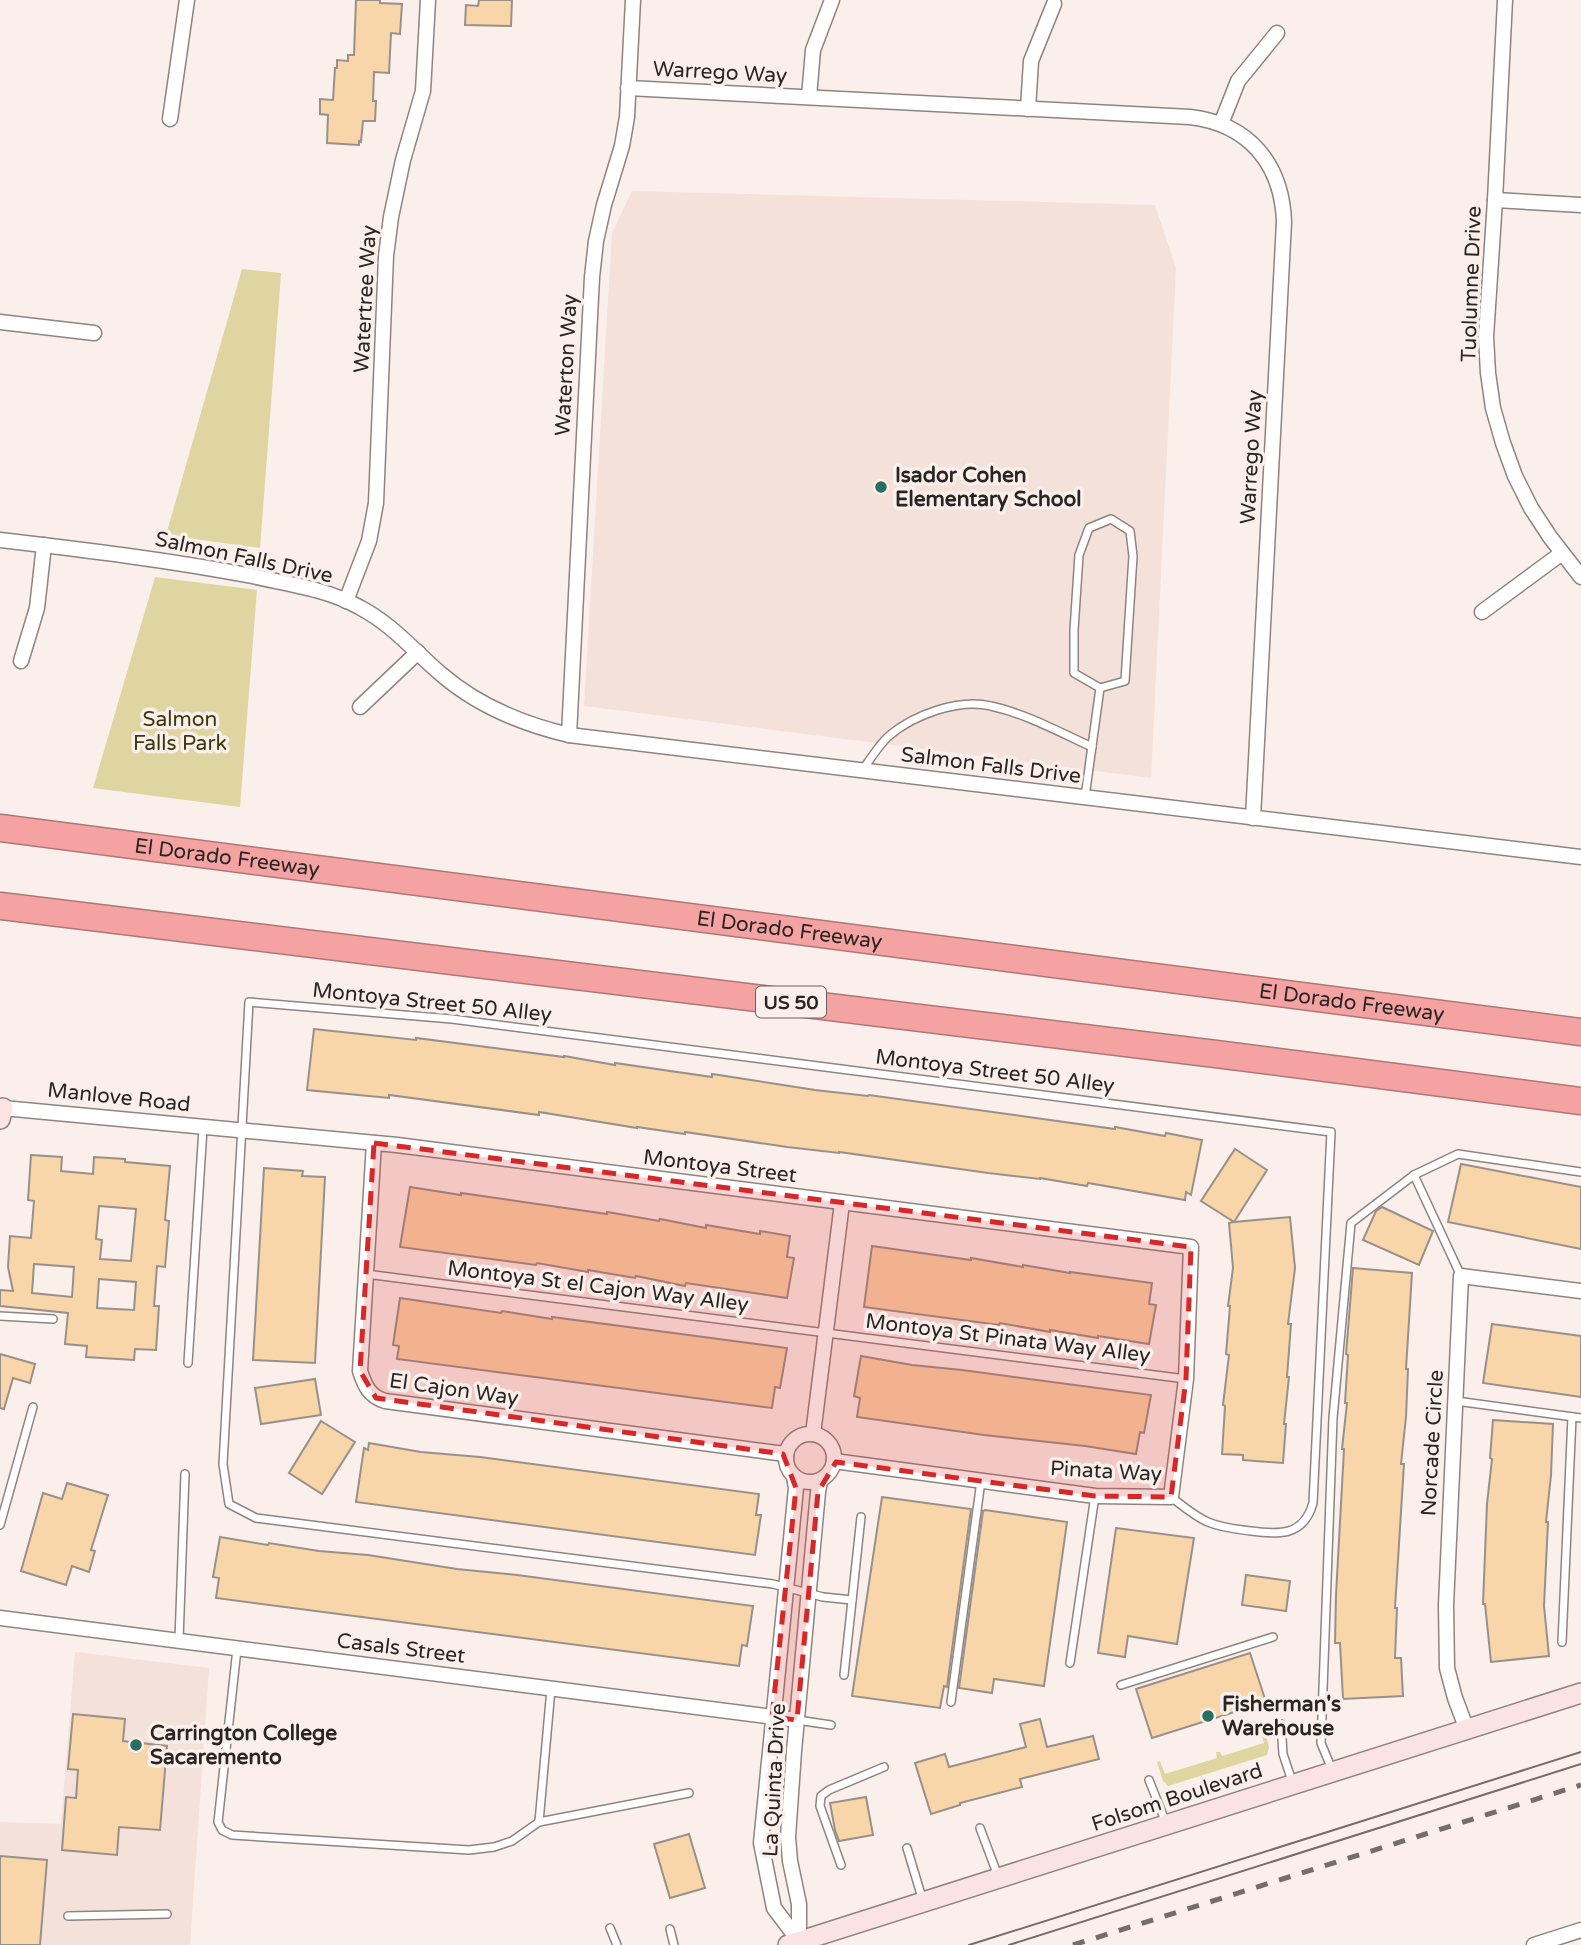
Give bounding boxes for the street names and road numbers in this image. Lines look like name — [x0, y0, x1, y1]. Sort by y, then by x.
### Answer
street label: Warrego Way — [652, 56, 788, 89]
street label: Tuolumne Drive — [1456, 205, 1487, 363]
street label: Watertree Way — [349, 224, 382, 374]
street label: Waterton Way — [550, 294, 583, 437]
street label: Warrego Way — [1235, 389, 1268, 525]
street label: Salmon Falls Drive — [153, 526, 335, 589]
street label: Salmon Falls Drive — [900, 742, 1082, 789]
street label: El Dorado Freeway — [133, 833, 321, 882]
street label: El Dorado Freeway — [695, 906, 884, 955]
street label: Montoya Street 50 Alley — [311, 977, 553, 1028]
street label: El Dorado Freeway — [1258, 979, 1446, 1027]
road number: US 50 — [756, 986, 826, 1018]
street label: Montoya Street 50 Alley — [874, 1044, 1116, 1099]
street label: Manlove Road — [46, 1078, 192, 1117]
street label: Montoya Street — [642, 1145, 798, 1188]
street label: Montoya St el Cajon Way Alley — [446, 1256, 750, 1317]
street label: Montoya St Pinata Way Alley — [864, 1309, 1152, 1368]
street label: El Cajon Way — [388, 1368, 520, 1411]
street label: Norcade Circle — [1416, 1369, 1449, 1517]
street label: Pinata Way — [1049, 1456, 1163, 1487]
street label: Casals Street — [335, 1628, 467, 1669]
street label: La Quinta Drive — [758, 1702, 791, 1857]
street label: Folsom Boulevard — [1088, 1758, 1266, 1837]

